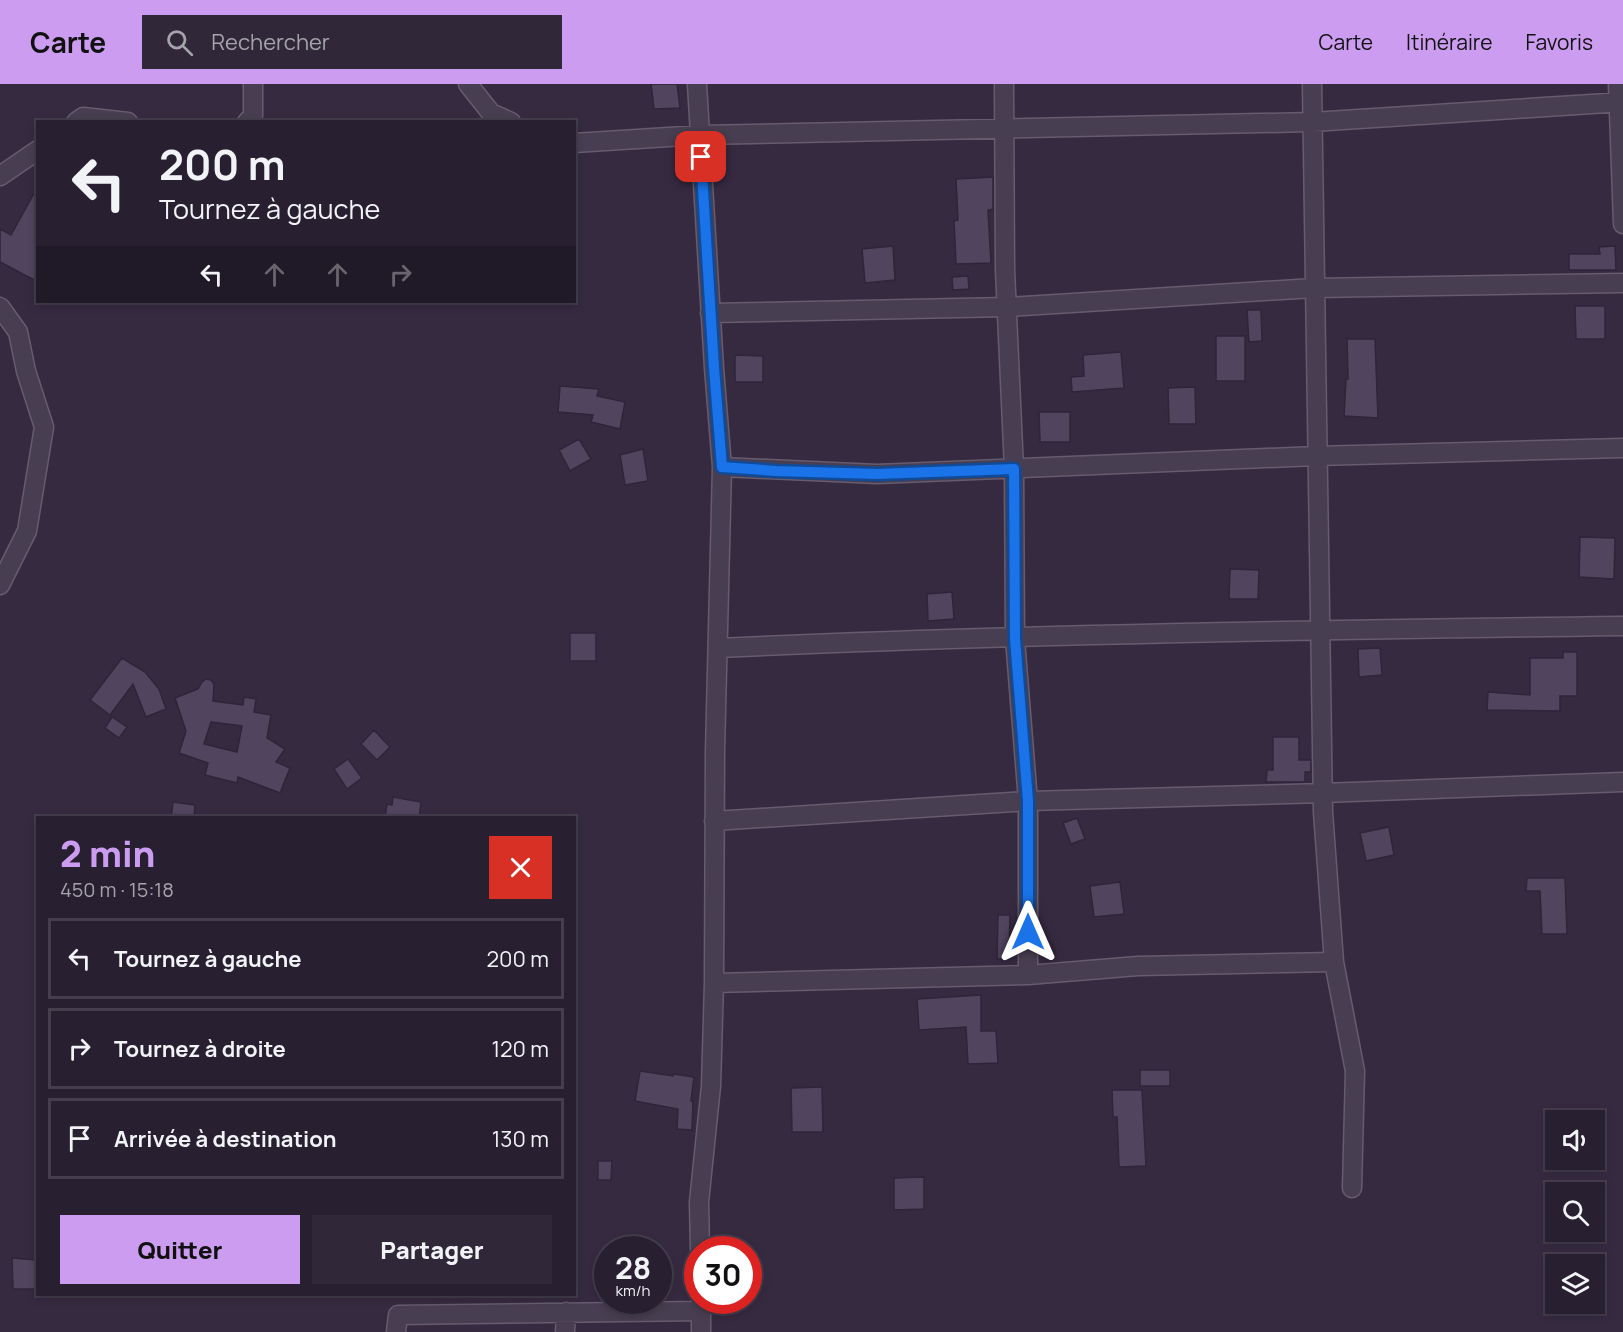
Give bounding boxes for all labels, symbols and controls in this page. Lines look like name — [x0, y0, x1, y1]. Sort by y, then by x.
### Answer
search box — [142, 15, 562, 69]
text: Carte — [30, 23, 106, 61]
icon: search — [163, 26, 196, 59]
text: Rechercher — [211, 27, 330, 57]
text: Carte — [1319, 28, 1373, 56]
text: Itinéraire — [1406, 28, 1492, 56]
text: Favoris — [1525, 28, 1593, 56]
pin — [675, 131, 726, 182]
text: 200 m — [159, 135, 285, 193]
icon: arrive — [684, 140, 717, 173]
icon: left — [60, 144, 138, 222]
text: Tournez à gauche — [159, 190, 380, 227]
icon: left — [195, 258, 228, 291]
icon: ahead — [258, 258, 291, 291]
icon: ahead — [321, 258, 354, 291]
icon: right — [384, 258, 417, 291]
text: 2 min — [60, 829, 155, 878]
button: close — [489, 836, 552, 899]
text: 450 m · 15:18 — [60, 876, 174, 903]
position arrow — [996, 900, 1060, 964]
icon: left — [63, 942, 96, 975]
text: Tournez à gauche — [114, 944, 301, 974]
text: 200 m — [487, 944, 549, 974]
icon: right — [63, 1032, 96, 1065]
text: Tournez à droite — [114, 1034, 286, 1064]
text: 120 m — [491, 1034, 549, 1064]
map controls — [1545, 1110, 1605, 1314]
button: sound — [1545, 1110, 1605, 1170]
icon: arrive — [63, 1122, 96, 1155]
text: Arrivée à destination — [114, 1124, 337, 1154]
text: 130 m — [492, 1124, 549, 1154]
button: search — [1545, 1182, 1605, 1242]
button: Quitter — [60, 1215, 300, 1284]
button: Partager — [312, 1215, 552, 1284]
speed limit sign: 30 — [684, 1236, 762, 1314]
text: 28 — [615, 1247, 651, 1288]
button: layers — [1545, 1254, 1605, 1314]
text: km/h — [616, 1280, 650, 1301]

